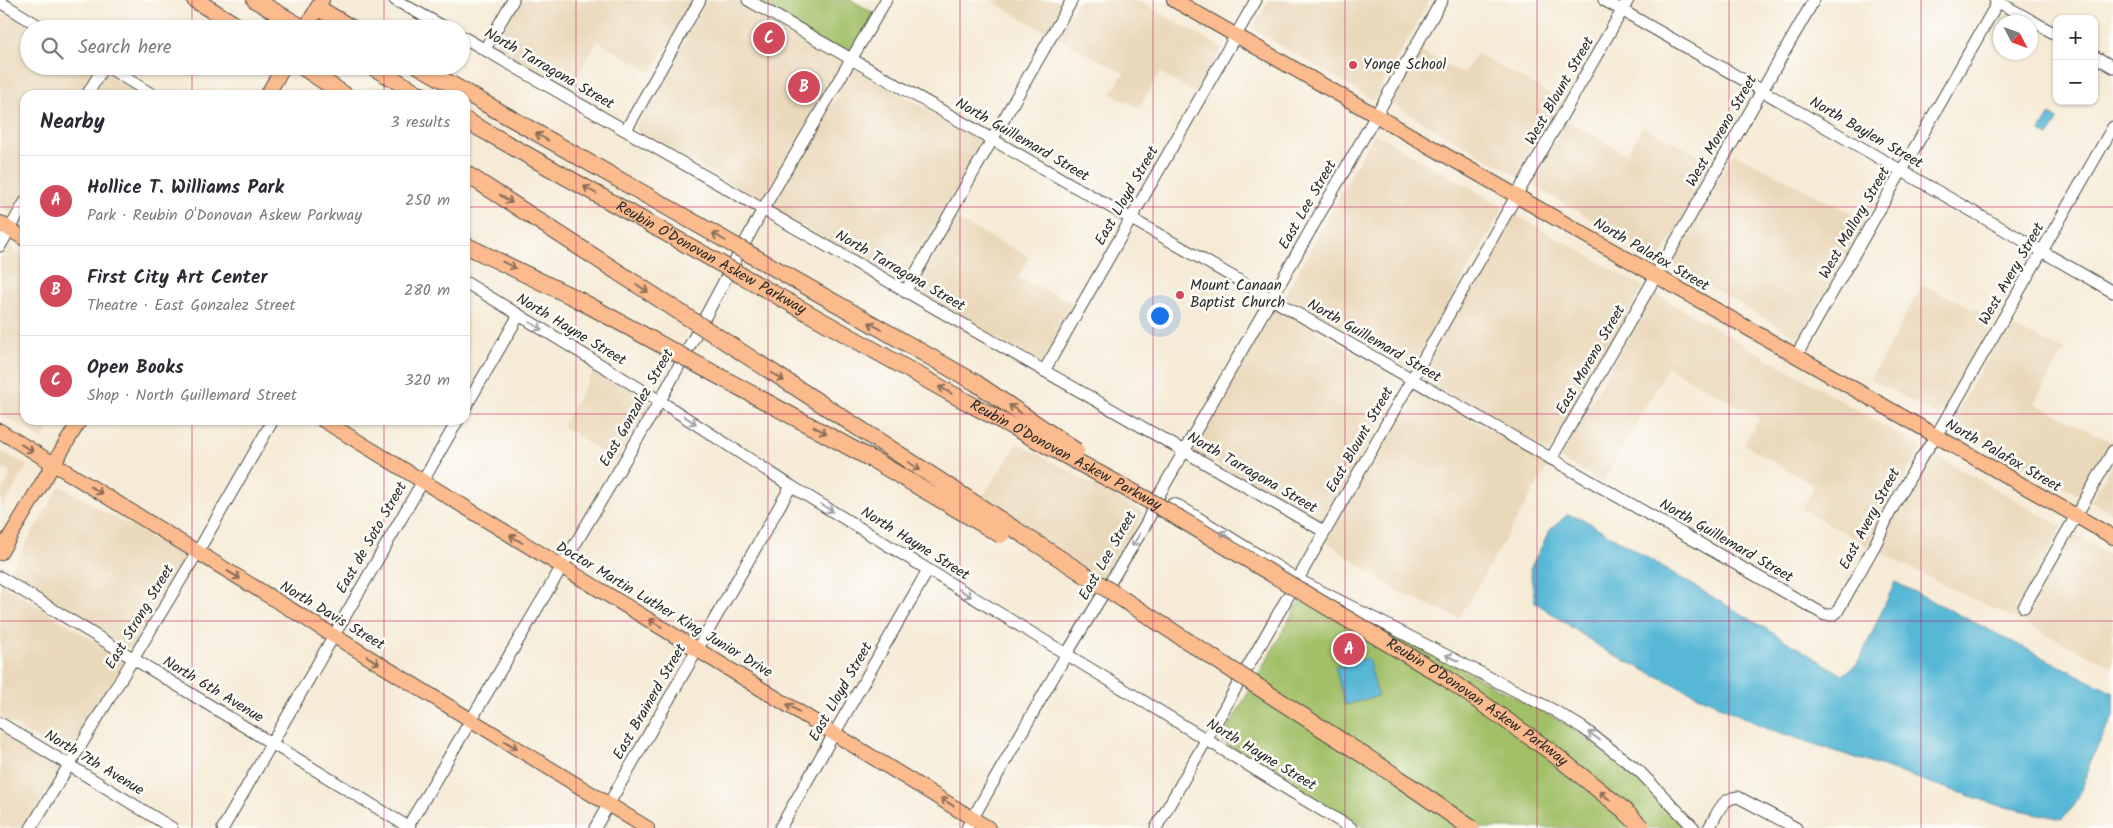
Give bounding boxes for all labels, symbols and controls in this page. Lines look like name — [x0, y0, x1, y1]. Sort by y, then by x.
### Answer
north arrow — [1993, 15, 2038, 60]
map controls — [2053, 15, 2098, 105]
button: + — [2053, 15, 2098, 60]
pin: C — [753, 19, 785, 57]
search box — [20, 20, 470, 75]
street label: North Tarragona Street — [479, 22, 619, 116]
street label: West Blount Street — [1519, 32, 1601, 150]
text: Search here — [78, 33, 172, 63]
icon: search — [38, 34, 66, 62]
place label: Yonge School — [1363, 53, 1447, 77]
marker: Yonge School — [1347, 59, 1359, 71]
button: − — [2053, 60, 2098, 105]
pin: B — [788, 68, 820, 106]
street label: West Moreno Street — [1680, 70, 1764, 192]
street label: North Baylen Street — [1805, 91, 1928, 175]
street label: North Guillemard Street — [950, 92, 1094, 188]
text: Nearby — [40, 106, 105, 139]
text: 3 results — [391, 110, 450, 135]
one-way arrow — [536, 131, 550, 141]
street label: East Lloyd Street — [1089, 142, 1165, 250]
street label: East Lee Street — [1273, 156, 1343, 254]
street label: West Mallory Street — [1813, 162, 1897, 283]
text: Hollice T. Williams Park — [87, 173, 284, 203]
one-way arrow — [583, 185, 597, 195]
text: A — [51, 188, 61, 213]
text: 250 m — [405, 188, 450, 213]
one-way arrow — [499, 194, 513, 205]
street label: Reubin O'Donovan Askew Parkway — [611, 195, 811, 322]
text: Park · Reubin O'Donovan Askew Parkway — [87, 203, 362, 228]
street label: North Palafox Street — [1588, 212, 1714, 298]
street label: West Avery Street — [1973, 218, 2051, 330]
street label: North Tarragona Street — [830, 224, 970, 318]
one-way arrow — [712, 232, 727, 241]
one-way arrow — [501, 261, 516, 271]
text: First City Art Center — [87, 263, 267, 293]
place label: Mount Canaan Baptist Church — [1190, 274, 1285, 315]
text: B — [51, 278, 61, 303]
text: 280 m — [404, 278, 450, 303]
one-way arrow — [635, 283, 649, 293]
street label: North Hayne Street — [511, 288, 631, 372]
marker: Mount Canaan Baptist Church — [1174, 289, 1186, 301]
text: Theatre · East Gonzalez Street — [87, 293, 296, 318]
street label: North Guillemard Street — [1302, 293, 1446, 389]
street label: East Moreno Street — [1550, 300, 1632, 419]
your location — [1147, 303, 1173, 329]
one-way arrow — [529, 321, 543, 331]
one-way arrow — [868, 321, 883, 331]
street label: East Gonzalez Street — [593, 344, 681, 471]
text: Open Books — [87, 353, 184, 383]
text: C — [51, 368, 61, 393]
text: 320 m — [404, 368, 450, 393]
one-way arrow — [771, 372, 785, 382]
street label: East Blount Street — [1320, 382, 1400, 498]
text: Shop · North Guillemard Street — [87, 383, 297, 408]
one-way arrow — [938, 385, 953, 394]
street label: Reubin O'Donovan Askew Parkway — [965, 394, 1167, 518]
one-way arrow — [1008, 404, 1022, 415]
street label: North Palafox Street — [1940, 413, 2066, 499]
one-way arrow — [682, 416, 696, 426]
one-way arrow — [812, 426, 827, 436]
street label: North Tarragona Street — [1182, 426, 1322, 520]
one-way arrow — [20, 443, 34, 453]
one-way arrow — [907, 461, 921, 471]
street label: East Avery Street — [1833, 464, 1907, 574]
street label: East de Soto Street — [330, 477, 414, 598]
one-way arrow — [88, 486, 102, 496]
street label: North Guillemard Street — [1654, 493, 1798, 589]
street label: North Hayne Street — [856, 501, 974, 587]
one-way arrow — [819, 503, 833, 513]
street label: East Lee Street — [1073, 507, 1143, 605]
one-way arrow — [1219, 530, 1233, 540]
one-way arrow — [509, 533, 523, 543]
one-way arrow — [1130, 533, 1140, 547]
street label: Doctor Martin Luther King Junior Drive — [551, 535, 777, 685]
street label: East Strong Street — [99, 560, 181, 674]
one-way arrow — [227, 571, 241, 581]
street label: North Davis Street — [275, 575, 389, 657]
one-way arrow — [958, 588, 972, 598]
one-way arrow — [648, 618, 662, 628]
pin: A — [1333, 630, 1365, 668]
street label: Reubin O'Donovan Askew Parkway — [1381, 633, 1574, 773]
street label: East Lloyd Street — [803, 638, 879, 746]
street label: East Brainerd Street — [607, 639, 693, 764]
street label: North 6th Avenue — [158, 650, 268, 730]
one-way arrow — [1445, 653, 1460, 662]
one-way arrow — [365, 655, 379, 665]
one-way arrow — [786, 703, 800, 714]
street label: North Hayne Street — [1201, 713, 1321, 797]
street label: North 7th Avenue — [40, 724, 149, 802]
one-way arrow — [1587, 731, 1601, 741]
one-way arrow — [504, 740, 518, 750]
one-way arrow — [1599, 790, 1612, 801]
one-way arrow — [940, 797, 954, 807]

